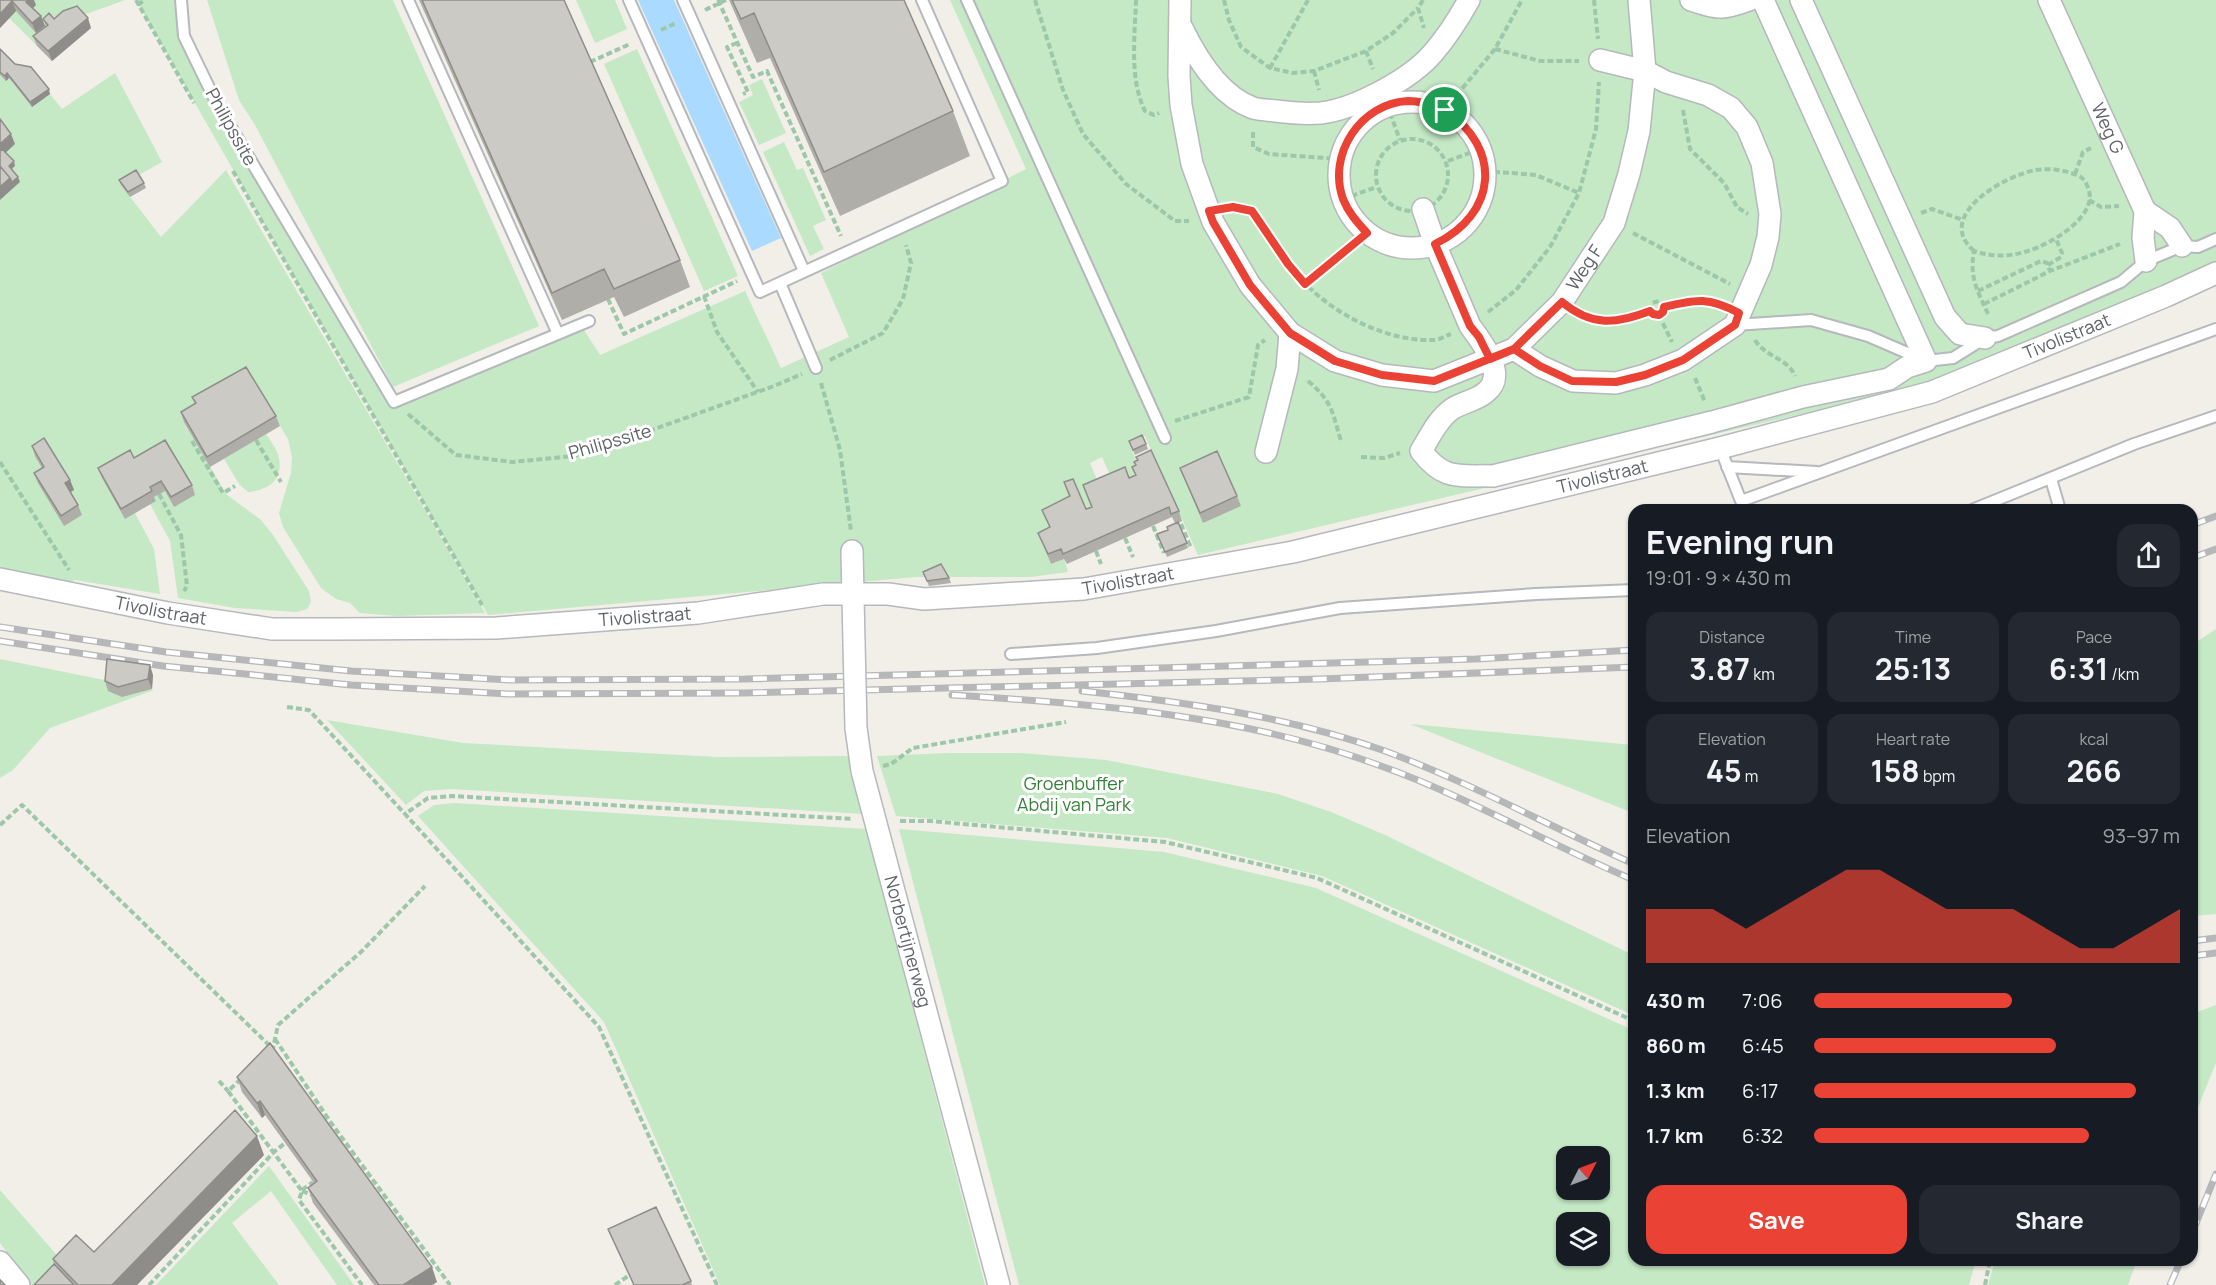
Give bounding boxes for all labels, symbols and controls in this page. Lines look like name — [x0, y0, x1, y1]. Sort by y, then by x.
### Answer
street label: Philipssite — [201, 83, 263, 170]
pin — [1419, 84, 1470, 135]
icon: arrive — [1428, 93, 1461, 126]
street label: Weg G — [2086, 99, 2130, 157]
street label: Weg F — [1560, 240, 1607, 295]
street label: Tivolistraat — [2019, 307, 2114, 364]
street label: Philipssite — [565, 418, 654, 464]
street label: Tivolistraat — [1554, 453, 1650, 498]
text: Evening run — [1646, 519, 1834, 564]
button: share — [2117, 524, 2180, 587]
street label: Tivolistraat — [1080, 560, 1176, 600]
text: 19:01 · 9 × 430 m — [1646, 564, 1791, 591]
street label: Tivolistraat — [113, 590, 209, 630]
street label: Tivolistraat — [598, 601, 692, 631]
text: Distance — [1699, 626, 1765, 648]
text: Time — [1895, 626, 1931, 648]
text: Pace — [2076, 626, 2112, 648]
text: 3.87 — [1689, 648, 1750, 689]
text: 25:13 — [1875, 648, 1951, 689]
text: 6:31 — [2049, 648, 2108, 689]
text: km — [1750, 663, 1775, 685]
text: /km — [2108, 663, 2139, 685]
text: Elevation — [1698, 728, 1766, 750]
text: Heart rate — [1876, 728, 1950, 750]
text: kcal — [2079, 728, 2109, 750]
text: 45 — [1706, 750, 1742, 791]
text: 158 — [1871, 750, 1920, 791]
text: 266 — [2066, 750, 2122, 791]
text: m — [1742, 765, 1758, 787]
text: bpm — [1920, 765, 1955, 787]
park label: Groenbuffer Abdij van Park — [1017, 771, 1132, 816]
text: Elevation — [1646, 822, 1730, 849]
text: 93–97 m — [2103, 822, 2180, 849]
street label: Norbertijnerweg — [879, 873, 937, 1010]
text: 430 m — [1646, 987, 1705, 1014]
text: 7:06 — [1742, 987, 1783, 1014]
text: 860 m — [1646, 1032, 1706, 1059]
text: 6:45 — [1742, 1032, 1784, 1059]
text: 1.3 km — [1646, 1077, 1704, 1104]
text: 6:17 — [1742, 1077, 1778, 1104]
text: 1.7 km — [1646, 1122, 1703, 1149]
text: 6:32 — [1742, 1122, 1783, 1149]
north arrow — [1556, 1146, 1610, 1200]
map controls — [1556, 1146, 1610, 1266]
button: Save — [1646, 1185, 1907, 1254]
button: Share — [1919, 1185, 2180, 1254]
button: layers — [1556, 1212, 1610, 1266]

